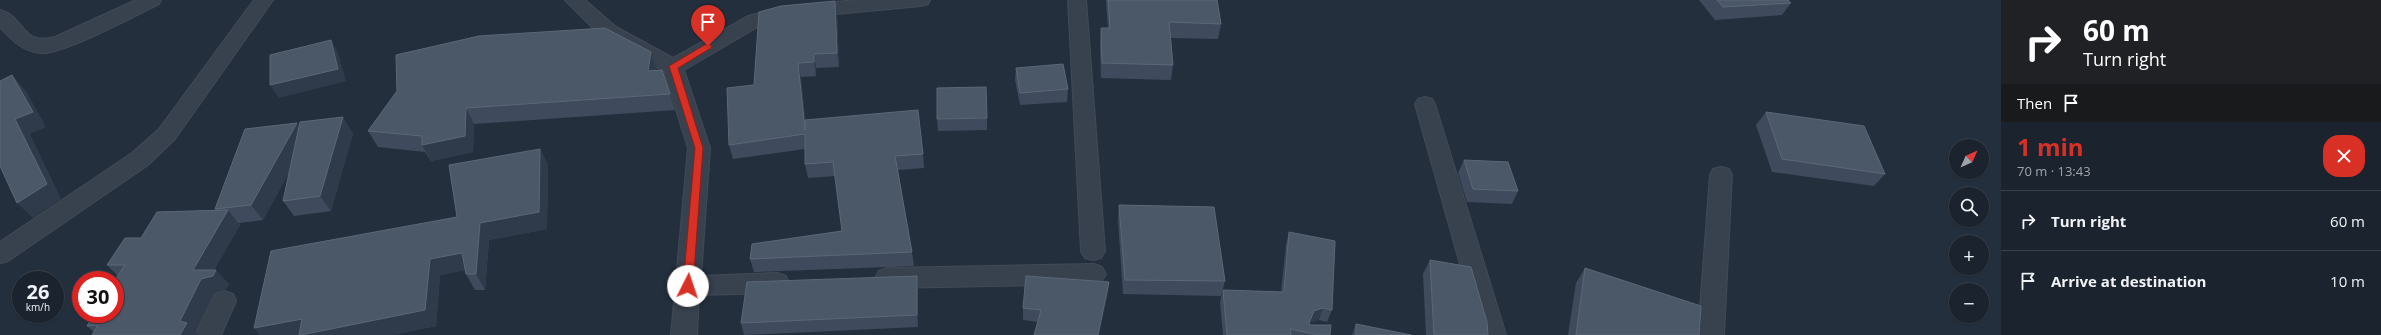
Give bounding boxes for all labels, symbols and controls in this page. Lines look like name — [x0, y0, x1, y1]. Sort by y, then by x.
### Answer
pin — [691, 5, 725, 46]
icon: arrive — [697, 11, 719, 33]
text: 60 m — [2083, 11, 2150, 49]
icon: right — [2017, 16, 2069, 68]
text: Turn right — [2083, 47, 2166, 71]
icon: arrive — [2060, 92, 2082, 114]
text: Then — [2017, 93, 2052, 113]
text: 1 min — [2017, 130, 2084, 163]
button: close — [2323, 135, 2365, 177]
north arrow — [1949, 139, 1989, 179]
map controls — [1949, 139, 1989, 323]
text: 70 m · 13:43 — [2017, 162, 2091, 180]
button: search — [1949, 187, 1989, 227]
icon: right — [2017, 210, 2039, 232]
text: Turn right — [2051, 211, 2126, 231]
text: 60 m — [2330, 211, 2365, 231]
button: + — [1949, 235, 1989, 275]
position arrow — [667, 265, 709, 307]
icon: arrive — [2017, 270, 2039, 292]
speed limit sign: 30 — [72, 271, 124, 323]
text: Arrive at destination — [2051, 271, 2206, 291]
text: 10 m — [2330, 271, 2365, 291]
text: 26 — [27, 278, 49, 305]
button: − — [1949, 283, 1989, 323]
text: km/h — [26, 300, 50, 314]

